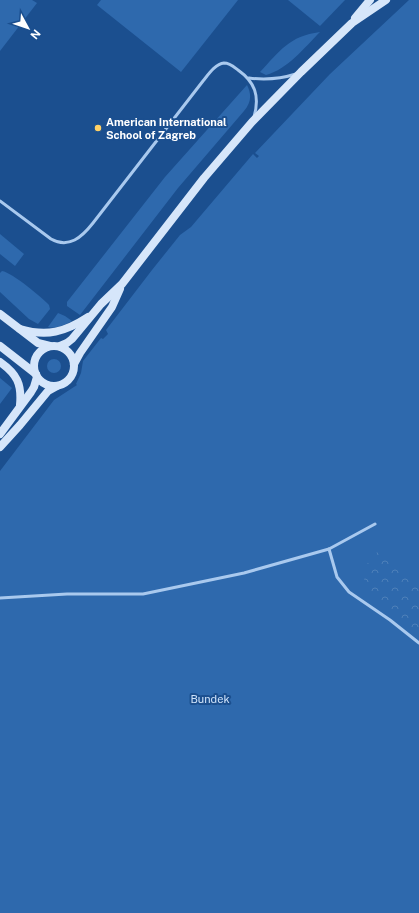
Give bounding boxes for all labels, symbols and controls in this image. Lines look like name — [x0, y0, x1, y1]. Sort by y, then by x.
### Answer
north arrow — [8, 8, 48, 48]
text: N — [28, 27, 43, 42]
place label: American International School of Zagreb — [106, 116, 227, 141]
marker: American International School of Zagreb — [93, 123, 103, 133]
park label: Bundek — [190, 693, 230, 705]

